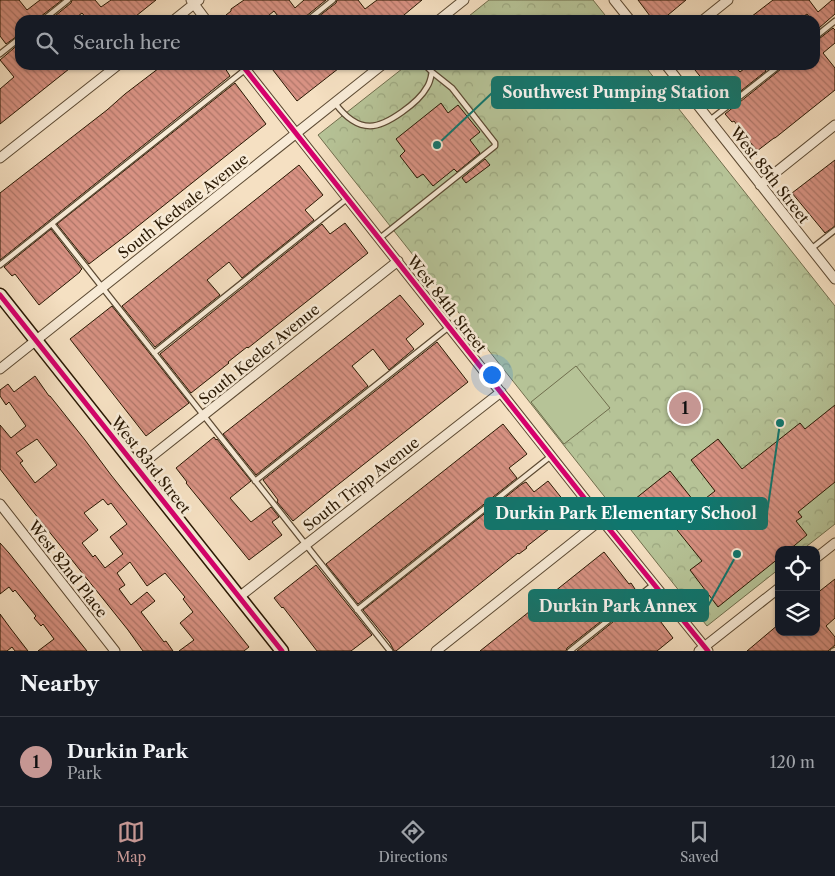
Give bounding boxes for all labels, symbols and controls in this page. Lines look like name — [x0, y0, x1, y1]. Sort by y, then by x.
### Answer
search box — [15, 15, 820, 70]
icon: search — [33, 29, 61, 57]
text: Search here — [73, 31, 181, 54]
callout: Southwest Pumping Station — [492, 77, 740, 108]
text: Southwest Pumping Station — [502, 82, 730, 102]
street label: West 85th Street — [726, 122, 814, 228]
street label: South Kedvale Avenue — [114, 149, 252, 263]
street label: West 84th Street — [403, 251, 491, 357]
street label: South Keeler Avenue — [195, 299, 323, 409]
your location — [479, 362, 505, 388]
pin: 1 — [669, 389, 701, 427]
street label: West 83rd Street — [107, 412, 195, 518]
street label: South Tripp Avenue — [299, 433, 423, 535]
callout: Durkin Park Elementary School — [485, 498, 767, 529]
text: Durkin Park Elementary School — [495, 503, 757, 523]
street label: West 82nd Place — [24, 516, 112, 621]
map controls — [775, 546, 820, 636]
button: locate — [775, 546, 820, 591]
callout: Durkin Park Annex — [529, 590, 708, 621]
button: layers — [775, 591, 820, 636]
text: Durkin Park Annex — [539, 596, 698, 616]
text: Nearby — [20, 671, 99, 696]
text: Durkin Park — [67, 740, 188, 763]
text: 1 — [32, 752, 40, 772]
text: 120 m — [770, 752, 815, 772]
text: Park — [67, 763, 102, 783]
tab: Map — [116, 818, 146, 866]
tab: Directions — [378, 818, 448, 866]
tab: Saved — [680, 818, 719, 866]

